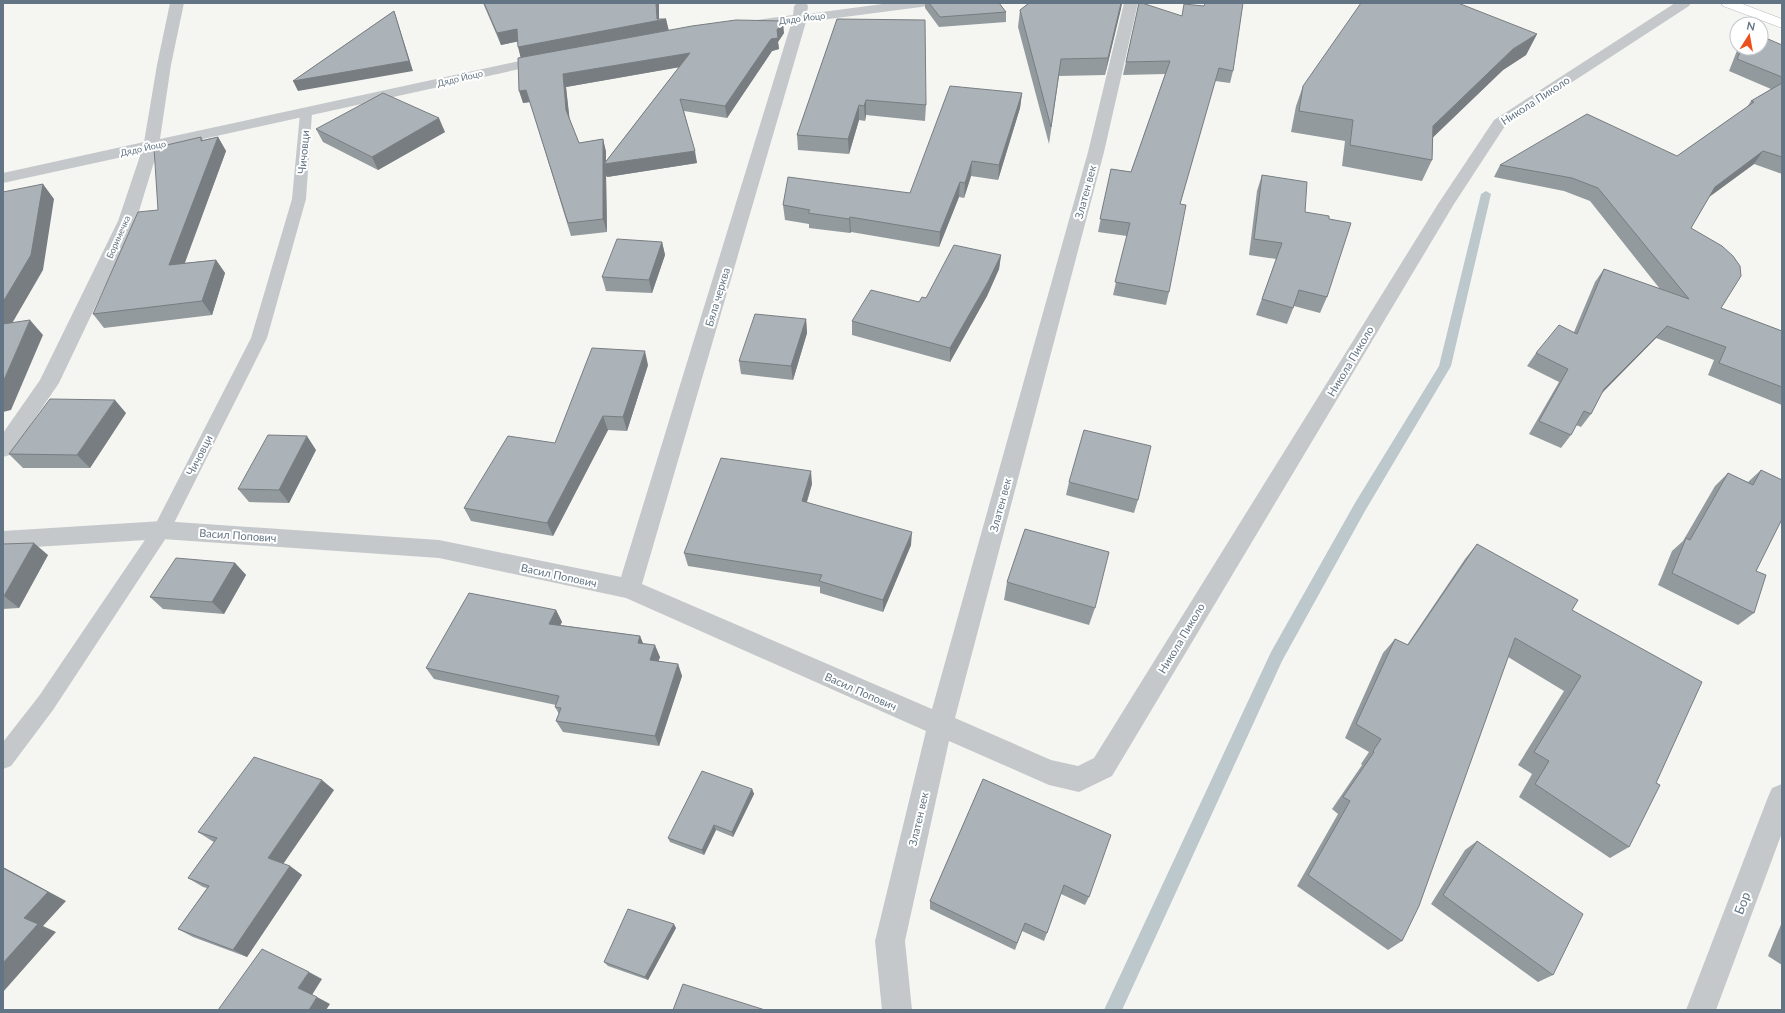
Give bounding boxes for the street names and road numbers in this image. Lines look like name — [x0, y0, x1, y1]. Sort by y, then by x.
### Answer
street label: Дядо Йоцо — [778, 10, 826, 26]
street label: Дядо Йоцо — [436, 67, 484, 89]
street label: Никола Пиколо — [1498, 73, 1572, 127]
street label: Чичовци — [295, 130, 311, 174]
street label: Дядо Йоцо — [119, 138, 167, 158]
street label: Златен век — [1072, 163, 1098, 220]
street label: Боримечка — [104, 214, 132, 260]
street label: Бяла черква — [702, 266, 732, 328]
street label: Никола Пиколо — [1324, 324, 1376, 398]
street label: Чичовци — [183, 433, 215, 477]
street label: Златен век — [987, 476, 1013, 533]
street label: Васил Попович — [199, 526, 277, 544]
street label: Васил Попович — [520, 561, 598, 589]
street label: Никола Пиколо — [1155, 601, 1207, 675]
street label: Васил Попович — [823, 669, 899, 713]
street label: Златен век — [905, 790, 931, 847]
street label: Бор — [1730, 890, 1754, 916]

